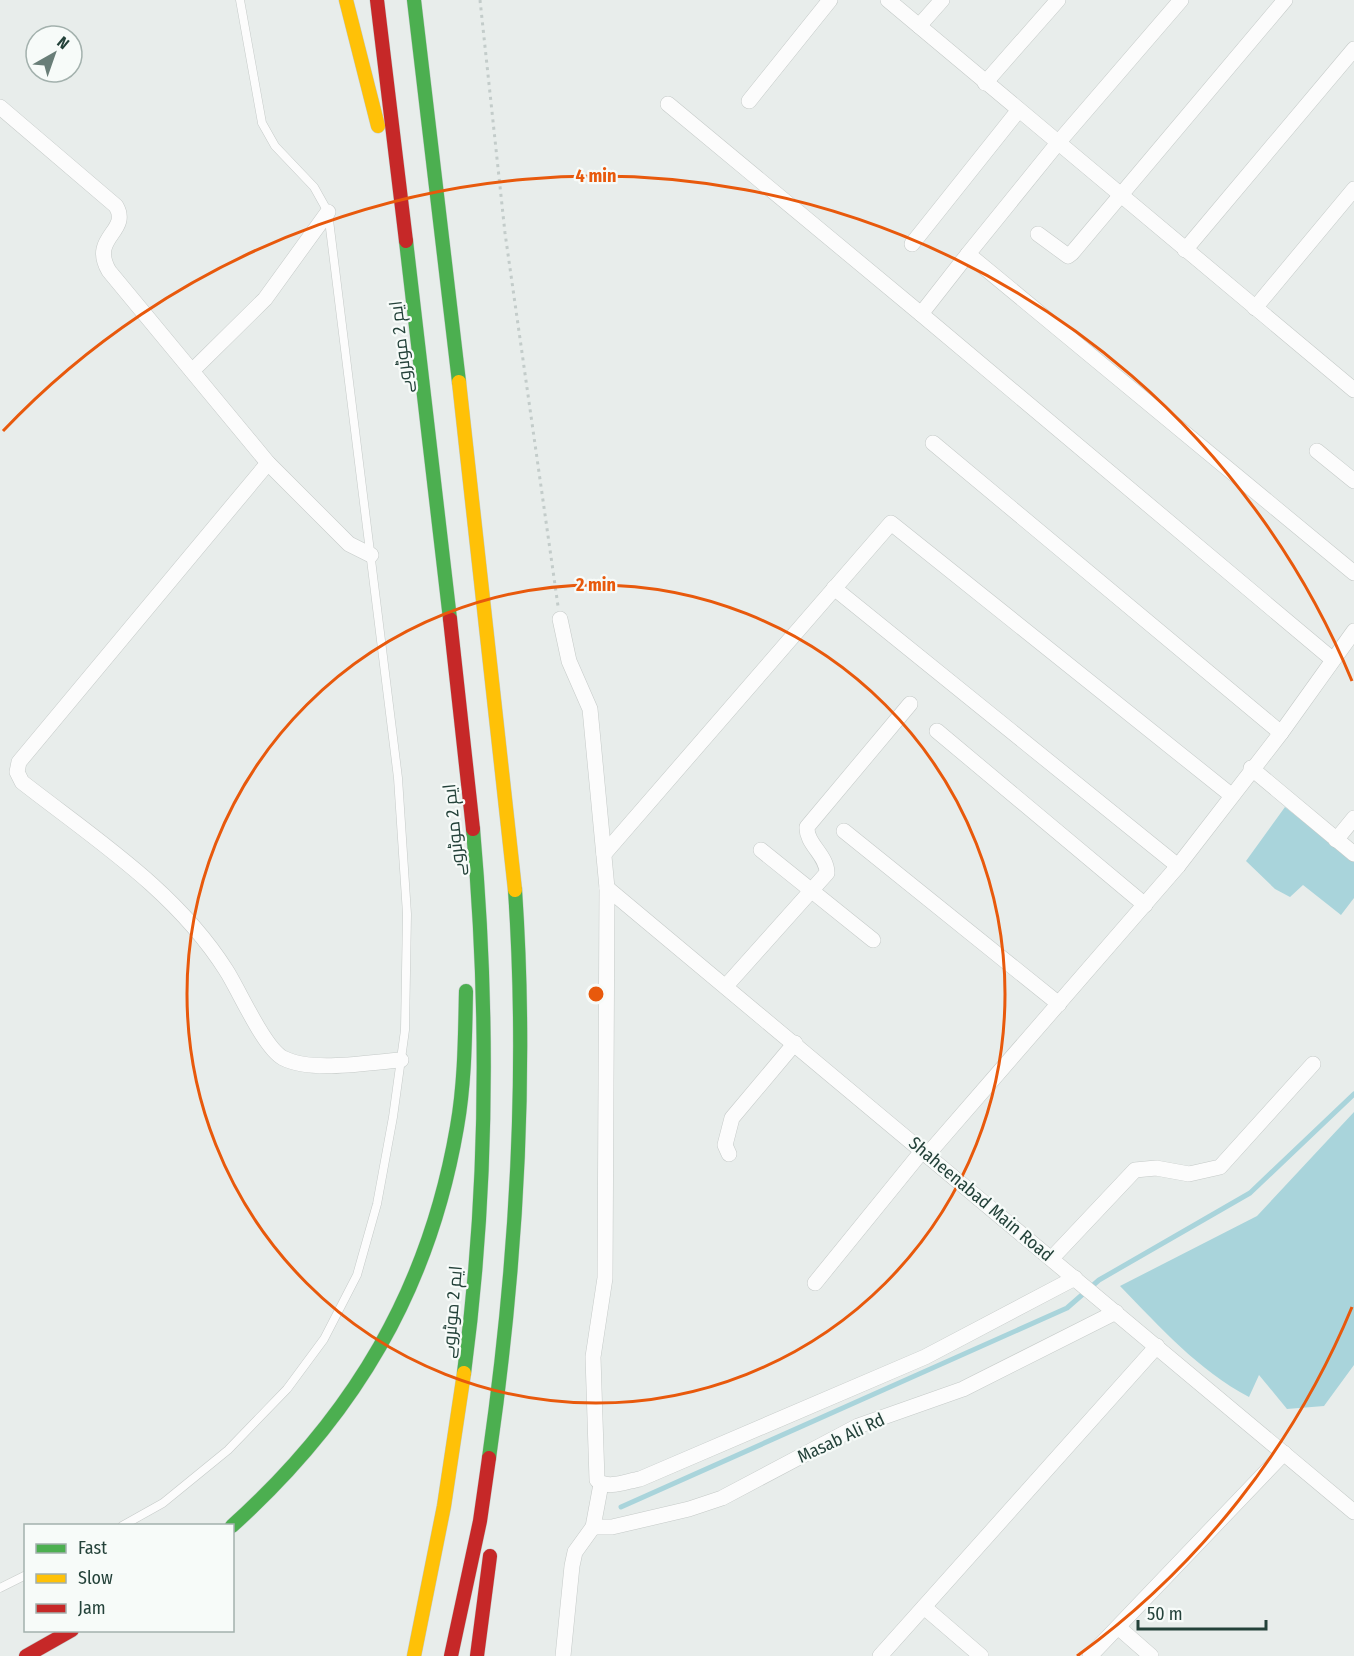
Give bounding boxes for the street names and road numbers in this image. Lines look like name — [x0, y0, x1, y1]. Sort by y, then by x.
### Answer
street label: ایم 2 موٹروے — [384, 299, 419, 394]
street label: ایم 2 موٹروے — [438, 783, 471, 877]
street label: Shaheenabad Main Road — [904, 1132, 1058, 1266]
street label: ایم 2 موٹروے — [437, 1265, 468, 1359]
street label: Masab Ali Rd — [794, 1408, 888, 1468]

